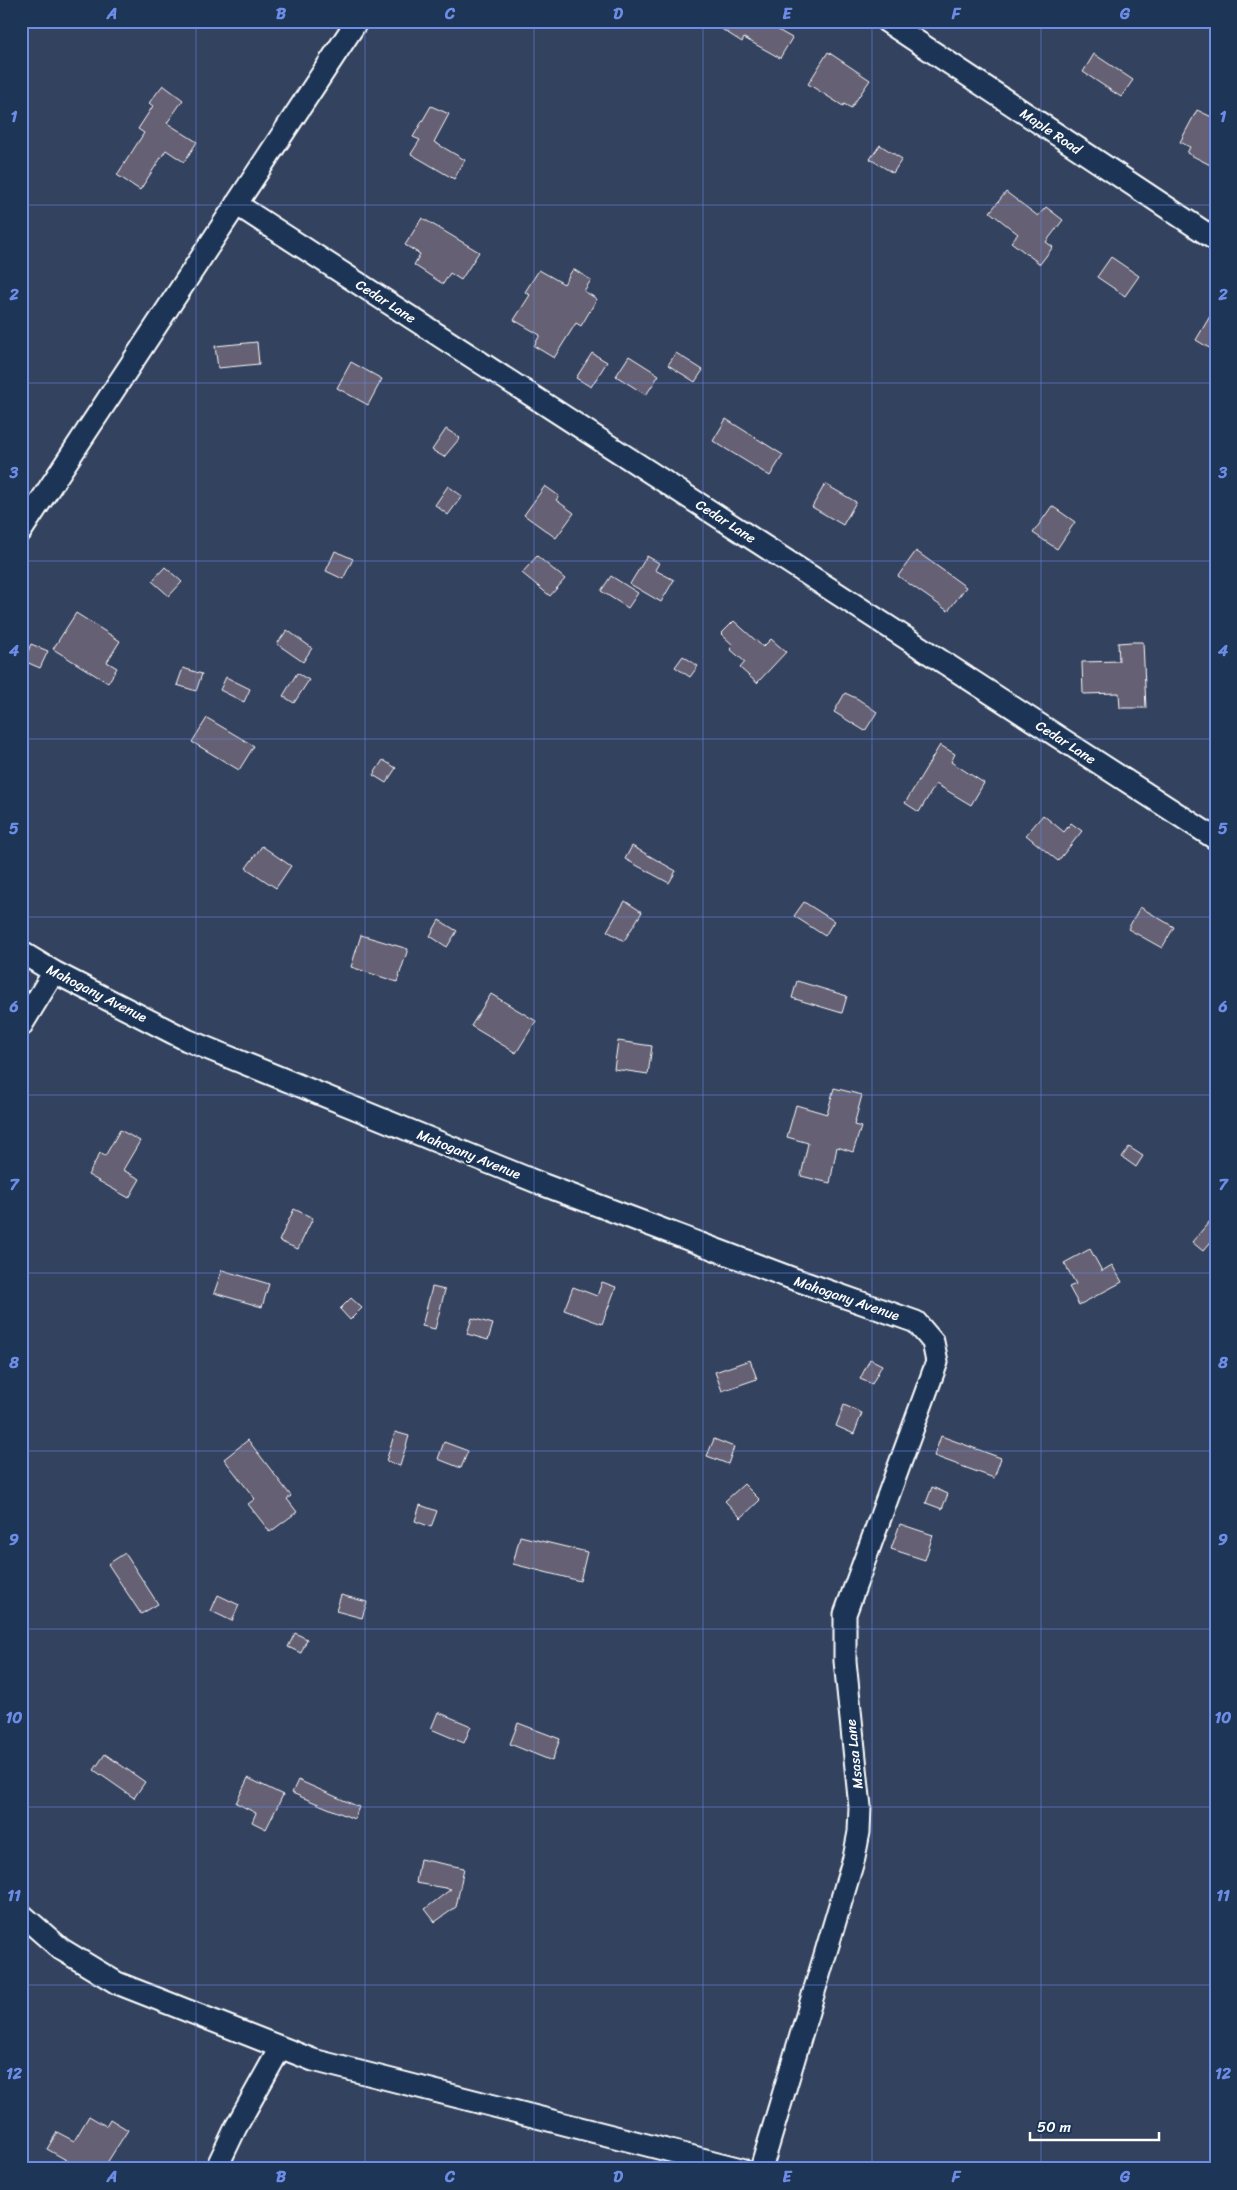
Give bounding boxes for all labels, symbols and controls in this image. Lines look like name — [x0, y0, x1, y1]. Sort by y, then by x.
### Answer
text: A — [106, 0, 117, 28]
text: B — [276, 0, 287, 28]
text: C — [444, 0, 456, 28]
text: D — [613, 0, 623, 28]
text: E — [783, 0, 793, 28]
text: F — [951, 0, 962, 28]
text: G — [1119, 0, 1131, 28]
street label: Maple Road — [1015, 101, 1088, 162]
text: 1 — [11, 102, 18, 131]
text: 1 — [1220, 102, 1227, 131]
street label: Cedar Lane — [350, 272, 421, 330]
text: 2 — [8, 280, 19, 309]
text: 2 — [1217, 280, 1228, 309]
text: 3 — [9, 458, 19, 487]
text: 3 — [1218, 458, 1228, 487]
street label: Cedar Lane — [690, 492, 761, 550]
text: 4 — [8, 636, 19, 665]
text: 4 — [1217, 636, 1228, 665]
street label: Cedar Lane — [1030, 713, 1101, 771]
text: 5 — [9, 814, 19, 843]
text: 5 — [1218, 814, 1228, 843]
street label: Mahogany Avenue — [42, 957, 152, 1030]
text: 6 — [8, 992, 19, 1021]
text: 6 — [1217, 992, 1228, 1021]
street label: Mahogany Avenue — [413, 1122, 525, 1187]
text: 7 — [9, 1170, 20, 1199]
text: 7 — [1218, 1170, 1229, 1199]
street label: Mahogany Avenue — [791, 1269, 903, 1328]
text: 8 — [8, 1348, 19, 1377]
text: 8 — [1217, 1348, 1228, 1377]
text: 9 — [9, 1525, 19, 1554]
text: 9 — [1218, 1525, 1228, 1554]
text: 10 — [6, 1703, 22, 1732]
text: 10 — [1215, 1703, 1231, 1732]
street label: Msasa Lane — [838, 1718, 871, 1790]
text: 11 — [7, 1881, 21, 1910]
text: 11 — [1216, 1881, 1230, 1910]
text: 12 — [6, 2059, 23, 2088]
text: 12 — [1215, 2059, 1232, 2088]
scale bar — [1030, 2110, 1158, 2142]
text: 50 m — [1037, 2114, 1072, 2140]
text: A — [106, 2162, 117, 2190]
text: B — [276, 2162, 287, 2190]
text: C — [444, 2162, 456, 2190]
text: D — [613, 2162, 623, 2190]
text: E — [783, 2162, 793, 2190]
text: F — [951, 2162, 962, 2190]
text: G — [1119, 2162, 1131, 2190]

